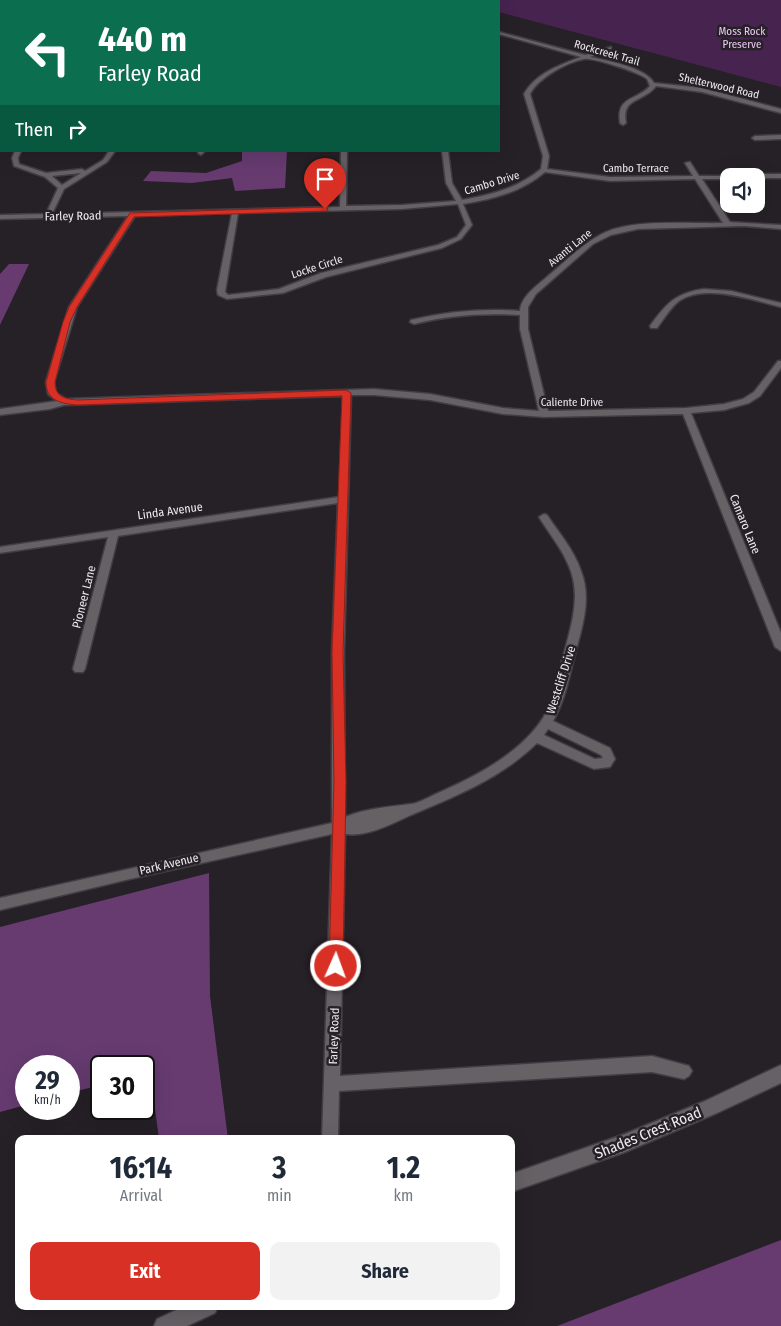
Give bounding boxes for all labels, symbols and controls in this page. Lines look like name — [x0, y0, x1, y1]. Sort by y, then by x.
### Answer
text: 440 m — [98, 18, 187, 60]
icon: left — [15, 20, 80, 85]
park label: Moss Rock Preserve — [719, 25, 766, 51]
street label: Rockcreek Trail — [573, 37, 641, 69]
text: Farley Road — [98, 60, 202, 87]
street label: Shelterwood Road — [677, 70, 761, 102]
icon: right — [63, 115, 91, 143]
text: Then — [15, 118, 53, 141]
pin — [304, 158, 346, 209]
street label: Cambo Terrace — [603, 162, 669, 175]
icon: arrive — [311, 165, 339, 193]
street label: Cambo Drive — [463, 168, 521, 198]
map controls — [720, 168, 765, 213]
button: sound — [720, 168, 765, 213]
street label: Farley Road — [45, 209, 101, 223]
street label: Avanti Lane — [546, 227, 594, 269]
street label: Locke Circle — [290, 253, 344, 281]
street label: Caliente Drive — [541, 396, 603, 409]
street label: Camaro Lane — [727, 492, 763, 556]
street label: Linda Avenue — [136, 499, 204, 523]
street label: Pioneer Lane — [69, 564, 99, 630]
street label: Westcliff Drive — [543, 644, 579, 716]
street label: Park Avenue — [138, 850, 200, 878]
position arrow — [309, 939, 361, 991]
street label: Farley Road — [326, 1007, 342, 1065]
speed limit sign: 30 — [90, 1055, 155, 1120]
text: 29 — [35, 1066, 60, 1096]
text: km/h — [34, 1093, 61, 1107]
street label: Shades Crest Road — [592, 1103, 704, 1163]
text: 16:14 — [110, 1150, 172, 1186]
text: 3 — [272, 1150, 287, 1186]
text: 1.2 — [387, 1150, 420, 1186]
text: Arrival — [120, 1186, 162, 1205]
text: min — [267, 1186, 292, 1205]
text: km — [394, 1186, 413, 1205]
button: Exit — [30, 1242, 260, 1300]
button: Share — [270, 1242, 500, 1300]

